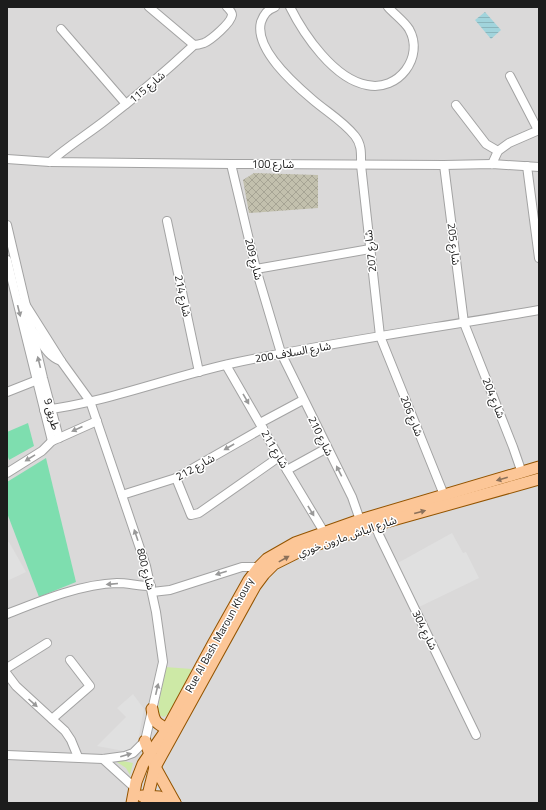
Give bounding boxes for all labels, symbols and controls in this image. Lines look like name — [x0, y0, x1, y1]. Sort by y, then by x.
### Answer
street label: شارع 115 — [126, 67, 169, 107]
street label: شارع 100 — [252, 156, 295, 172]
street label: شارع 205 — [443, 222, 465, 266]
street label: شارع 207 — [360, 229, 380, 273]
street label: شارع 209 — [241, 237, 267, 282]
street label: شارع 214 — [171, 274, 195, 319]
one-way arrow — [17, 305, 23, 318]
street label: 200 شارع السلاف — [254, 337, 333, 367]
one-way arrow — [36, 355, 42, 367]
street label: شارع 204 — [479, 375, 509, 421]
one-way arrow — [242, 393, 249, 405]
street label: شارع 206 — [397, 393, 427, 439]
street label: 9 طريق — [40, 396, 64, 432]
street label: شارع 210 — [305, 413, 338, 459]
one-way arrow — [72, 426, 83, 432]
street label: شارع 211 — [257, 427, 293, 472]
one-way arrow — [223, 444, 235, 451]
street label: شارع 212 — [173, 450, 218, 484]
one-way arrow — [25, 454, 35, 462]
one-way arrow — [336, 465, 342, 477]
one-way arrow — [495, 476, 508, 482]
one-way arrow — [308, 505, 315, 517]
one-way arrow — [414, 509, 426, 515]
street label: شارع الباش مارون خوري — [295, 511, 400, 562]
one-way arrow — [133, 529, 139, 541]
street label: 800 شارع — [133, 546, 159, 592]
one-way arrow — [278, 555, 290, 562]
one-way arrow — [215, 570, 227, 576]
street label: Rue Al Bash Maroun Khoury — [181, 574, 258, 695]
one-way arrow — [106, 580, 118, 587]
street label: شارع 304 — [409, 607, 442, 653]
one-way arrow — [154, 683, 160, 696]
one-way arrow — [28, 698, 39, 707]
one-way arrow — [121, 752, 133, 758]

